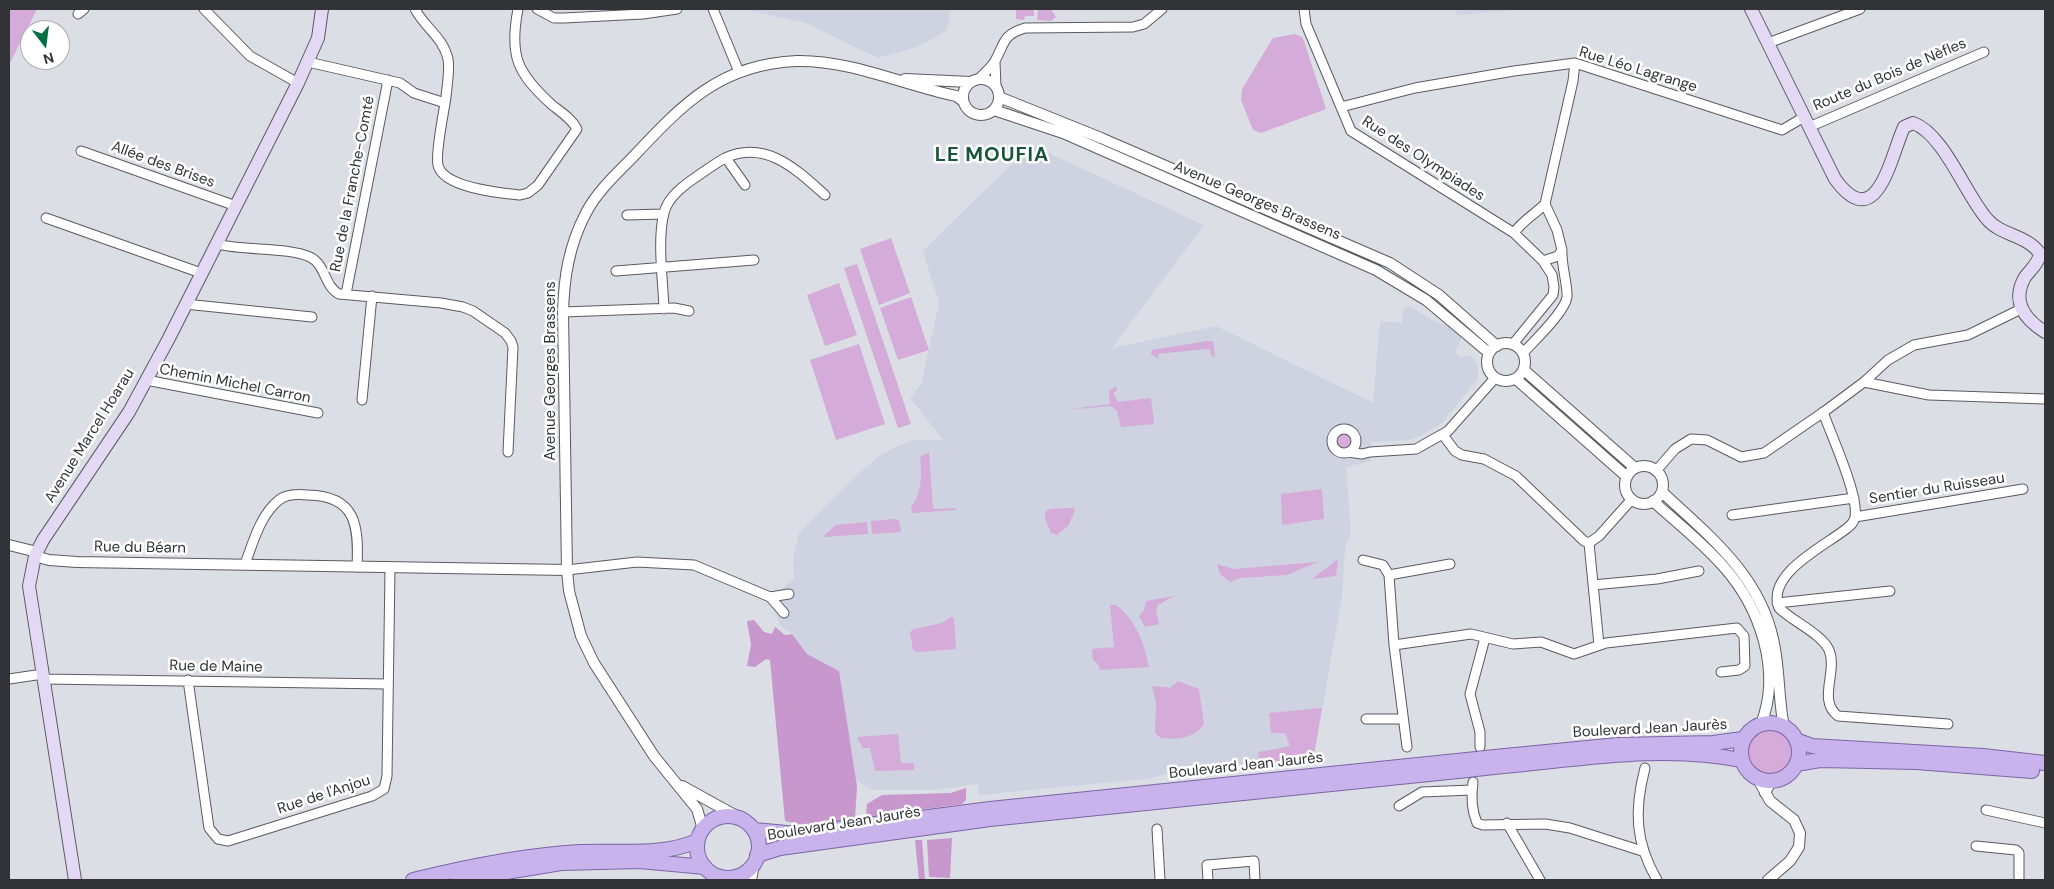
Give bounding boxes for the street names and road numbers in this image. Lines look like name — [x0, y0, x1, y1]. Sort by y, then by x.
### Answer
street label: Route du Bois de Nèfles — [1811, 35, 1969, 115]
street label: Rue Léo Lagrange — [1577, 44, 1699, 96]
street label: Rue de la Franche-Comté — [327, 95, 379, 273]
street label: Rue des Olympiades — [1358, 113, 1488, 205]
street label: Allée des Brises — [109, 138, 217, 192]
street label: Avenue Georges Brassens — [1171, 158, 1343, 244]
street label: Avenue Georges Brassens — [542, 281, 560, 461]
street label: Chemin Michel Carron — [158, 360, 312, 408]
street label: Avenue Marcel Hoarau — [41, 366, 139, 506]
street label: Sentier du Ruisseau — [1868, 469, 2006, 509]
street label: Rue du Béarn — [94, 538, 186, 558]
street label: Rue de Maine — [169, 657, 263, 677]
street label: Boulevard Jean Jaurès — [1572, 716, 1728, 742]
street label: Boulevard Jean Jaurès — [1168, 749, 1324, 783]
street label: Rue de l'Anjou — [275, 772, 373, 818]
street label: Boulevard Jean Jaurès — [766, 803, 922, 845]

